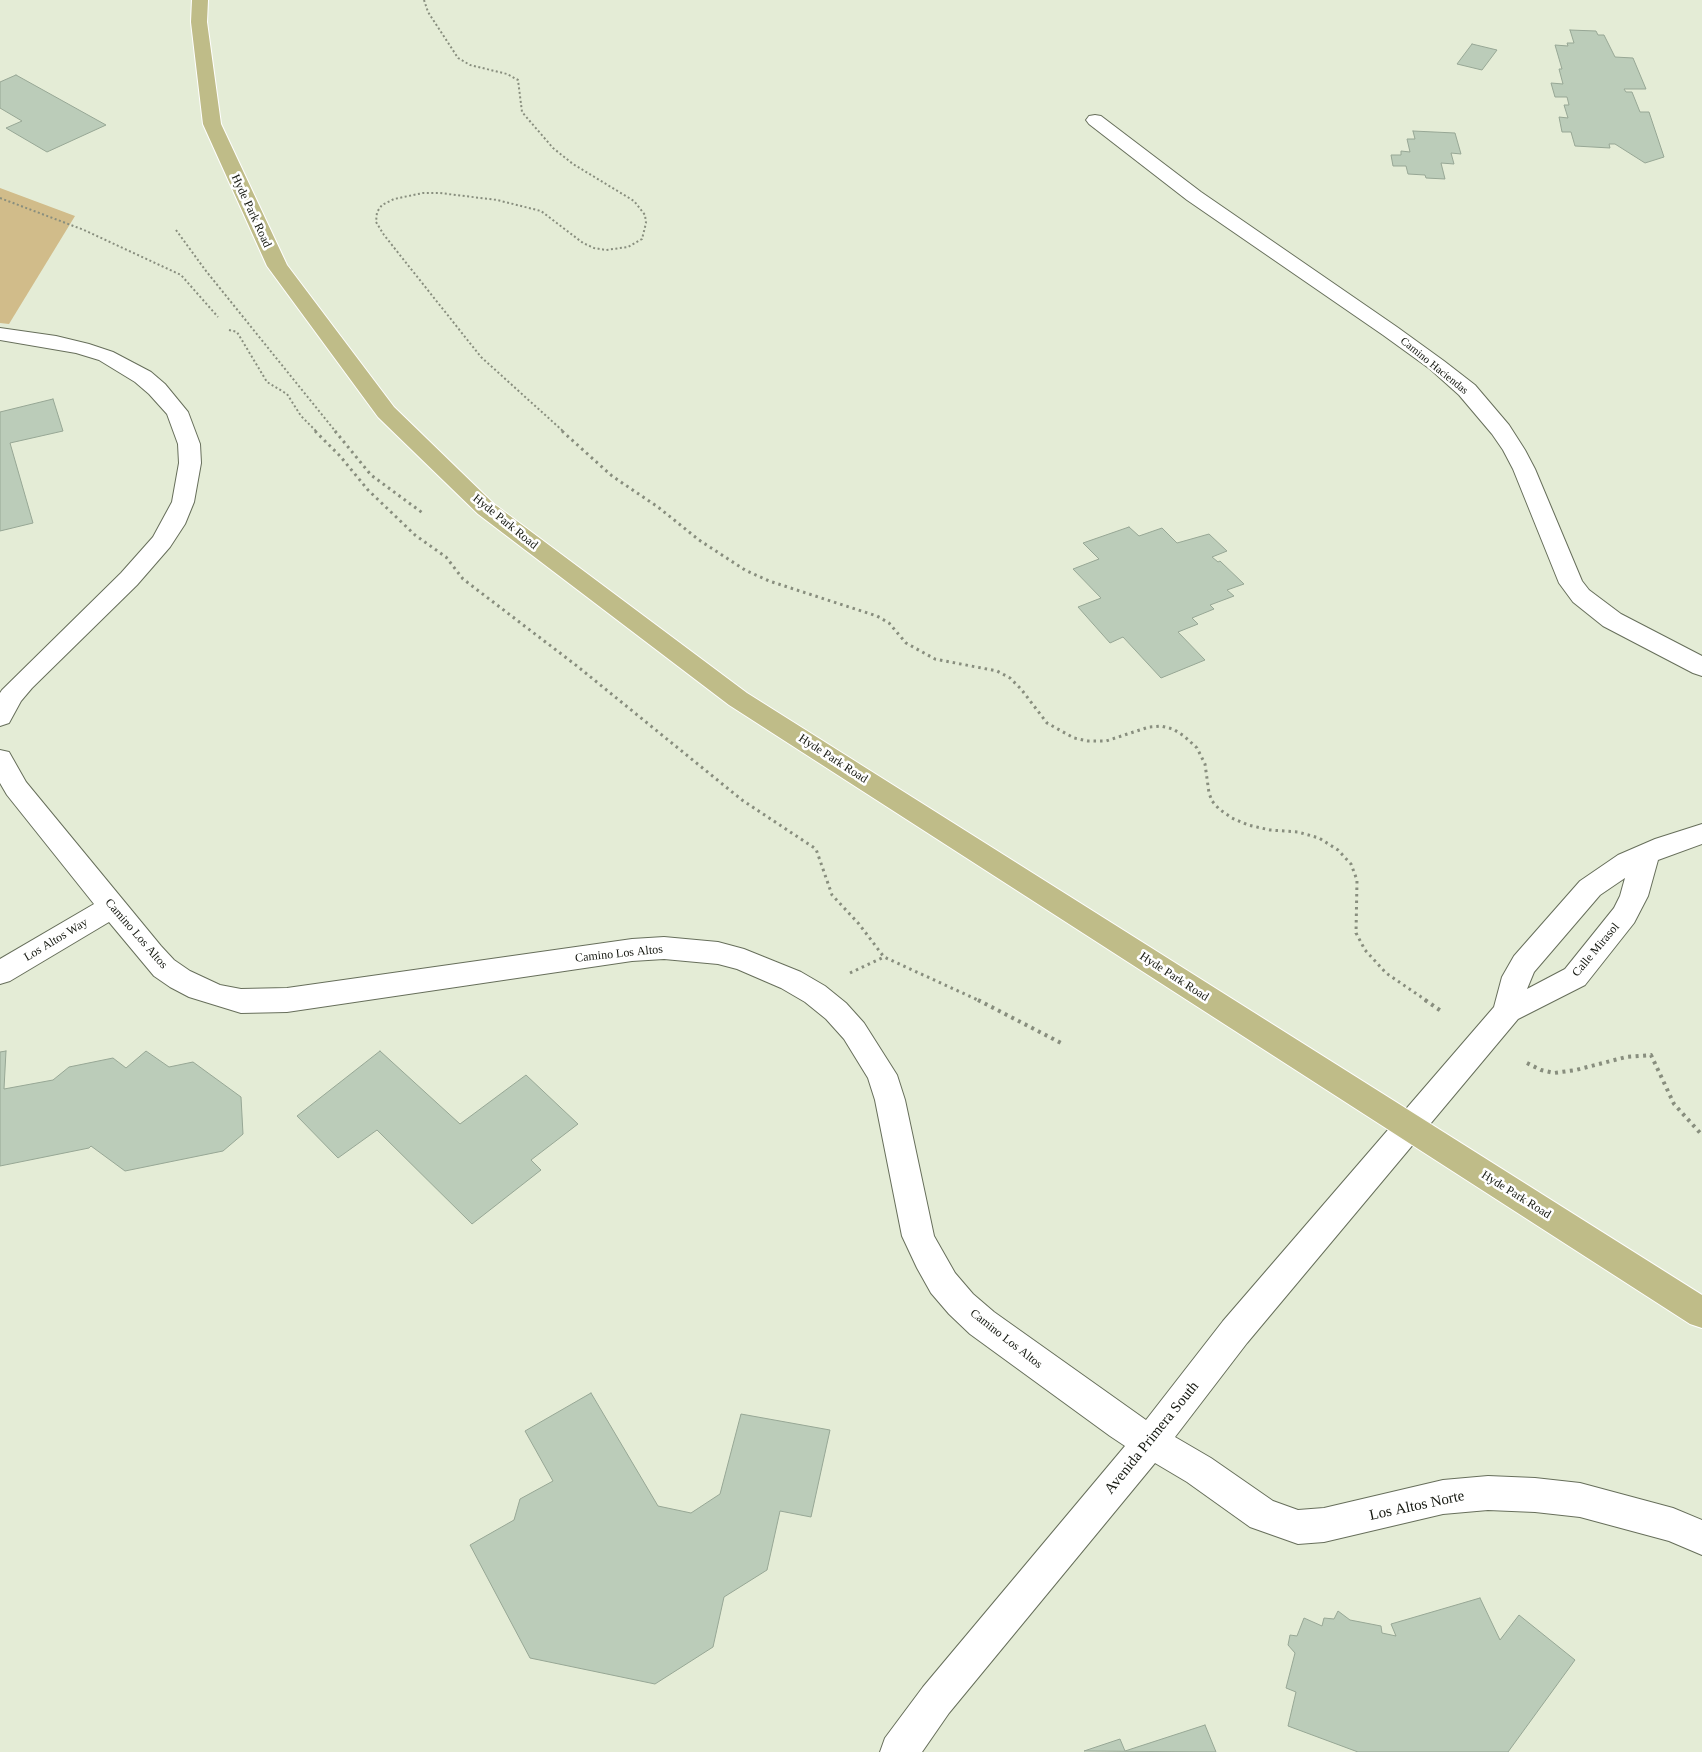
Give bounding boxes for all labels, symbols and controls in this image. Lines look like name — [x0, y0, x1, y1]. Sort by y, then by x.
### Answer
street label: Hyde Park Road — [228, 172, 274, 250]
street label: Camino Haciendas — [1397, 335, 1471, 397]
street label: Hyde Park Road — [470, 491, 540, 553]
street label: Hyde Park Road — [796, 731, 870, 787]
street label: Camino Los Altos — [102, 896, 170, 972]
street label: Los Altos Way — [22, 915, 90, 965]
street label: Calle Mirasol — [1569, 920, 1623, 980]
street label: Camino Los Altos — [574, 942, 664, 966]
street label: Hyde Park Road — [1137, 949, 1211, 1005]
street label: Hyde Park Road — [1479, 1168, 1553, 1222]
street label: Camino Los Altos — [967, 1306, 1045, 1372]
street label: Avenida Primera South — [1101, 1378, 1203, 1498]
street label: Los Altos Norte — [1368, 1487, 1466, 1525]

